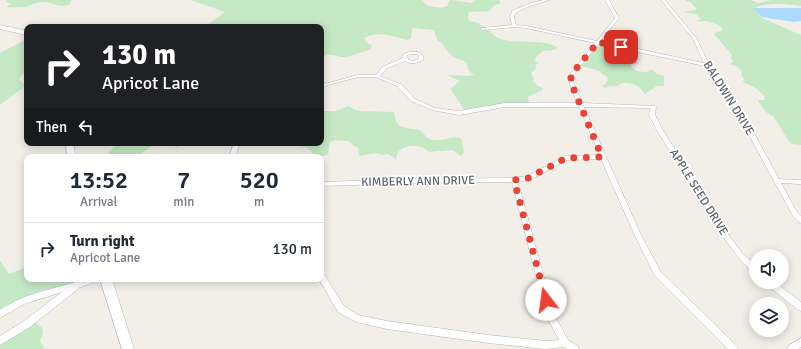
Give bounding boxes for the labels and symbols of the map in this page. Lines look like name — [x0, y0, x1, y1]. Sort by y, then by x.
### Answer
pin — [604, 30, 638, 64]
street label: BALDWIN DRIVE — [700, 58, 758, 139]
street label: APPLE SEED DRIVE — [666, 146, 731, 239]
street label: KIMBERLY ANN DRIVE — [361, 173, 475, 190]
position arrow — [525, 279, 567, 321]

